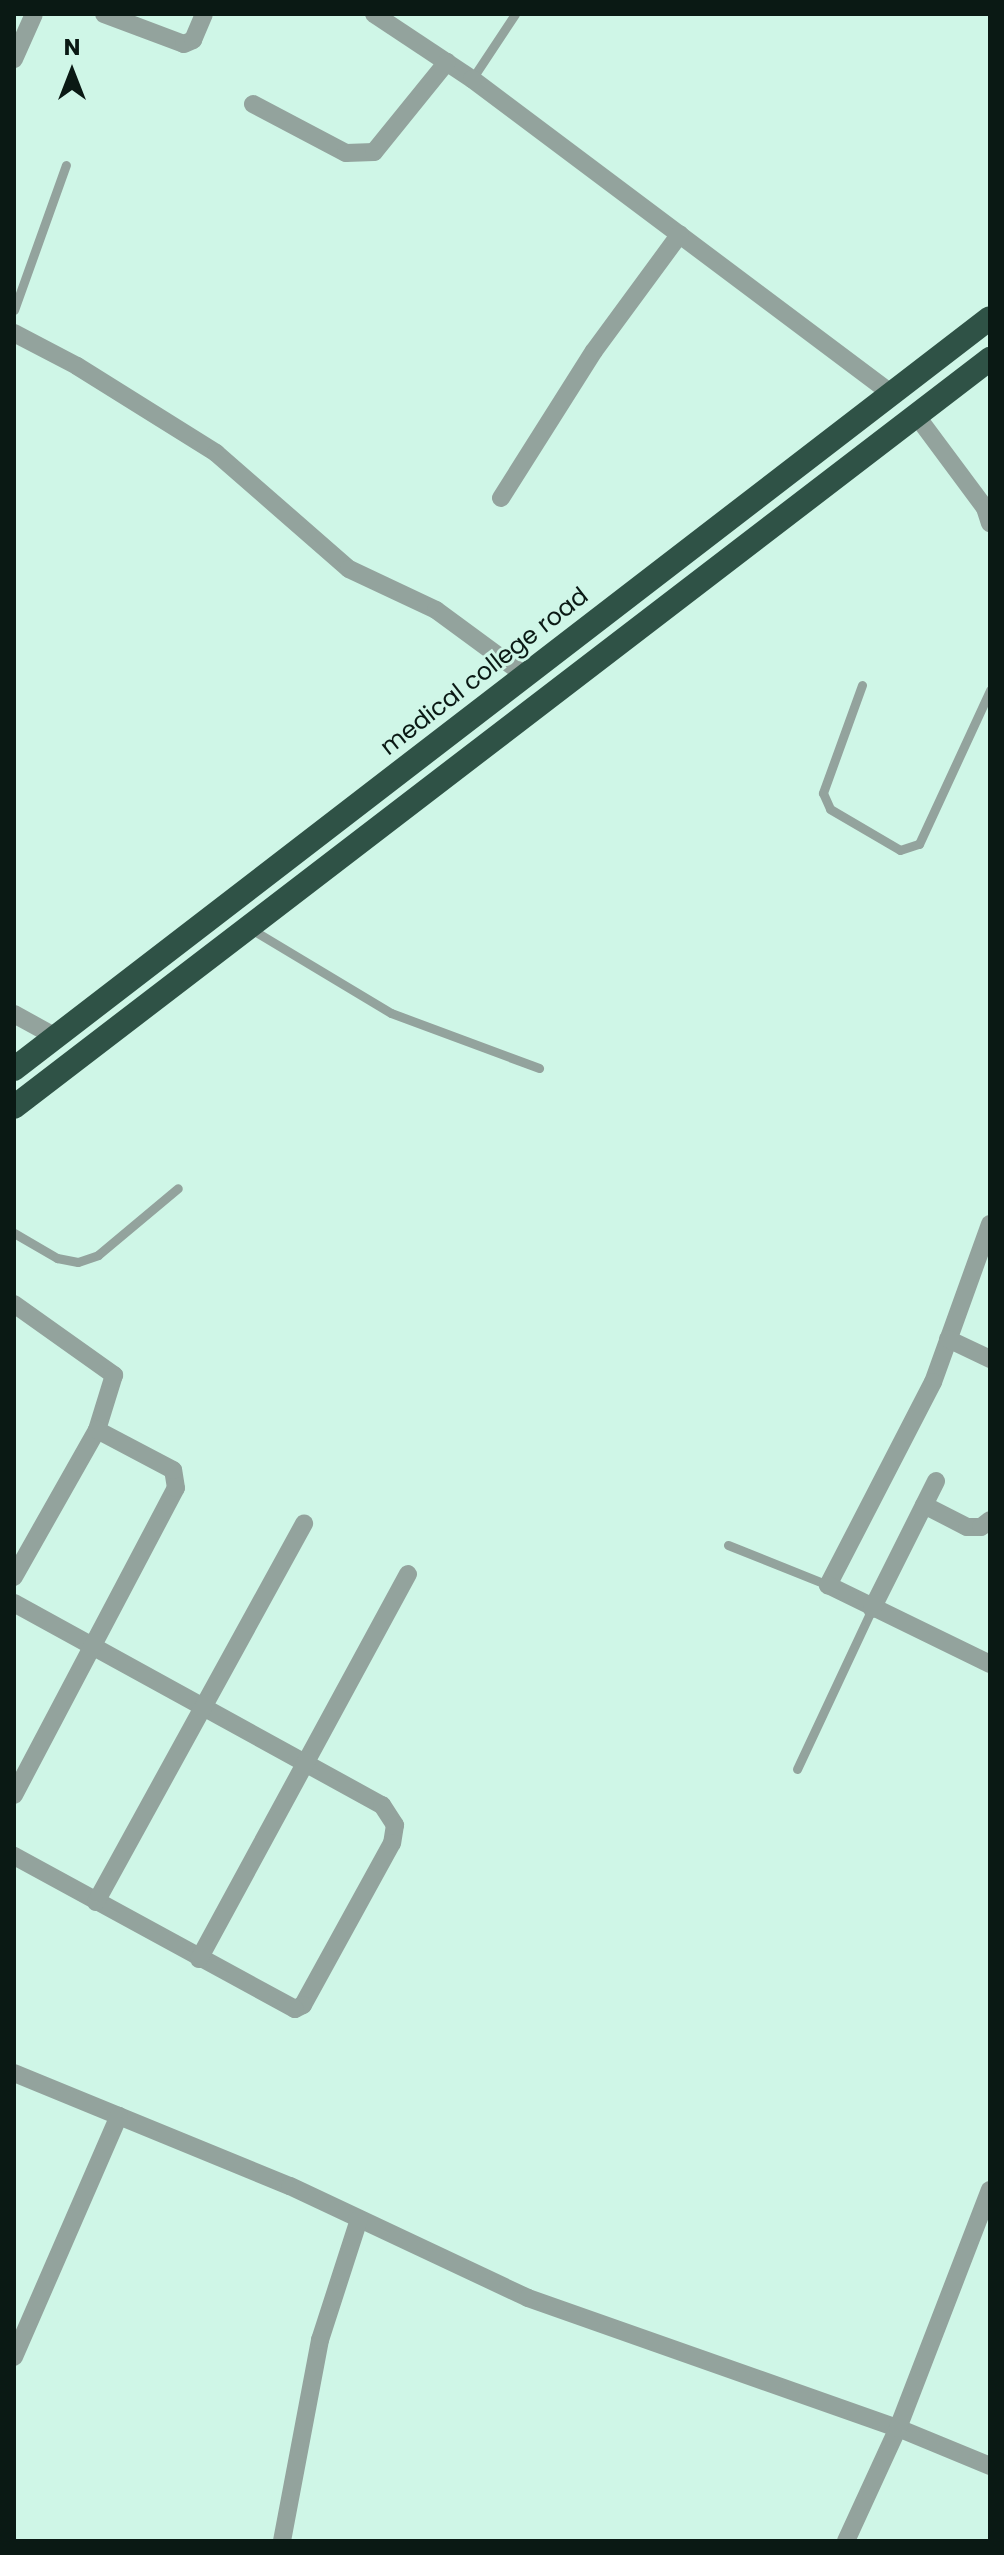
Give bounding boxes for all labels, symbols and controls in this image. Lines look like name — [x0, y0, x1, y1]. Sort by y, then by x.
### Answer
north arrow — [32, 32, 112, 112]
text: N — [64, 32, 80, 63]
street label: medical college road — [374, 581, 594, 761]

